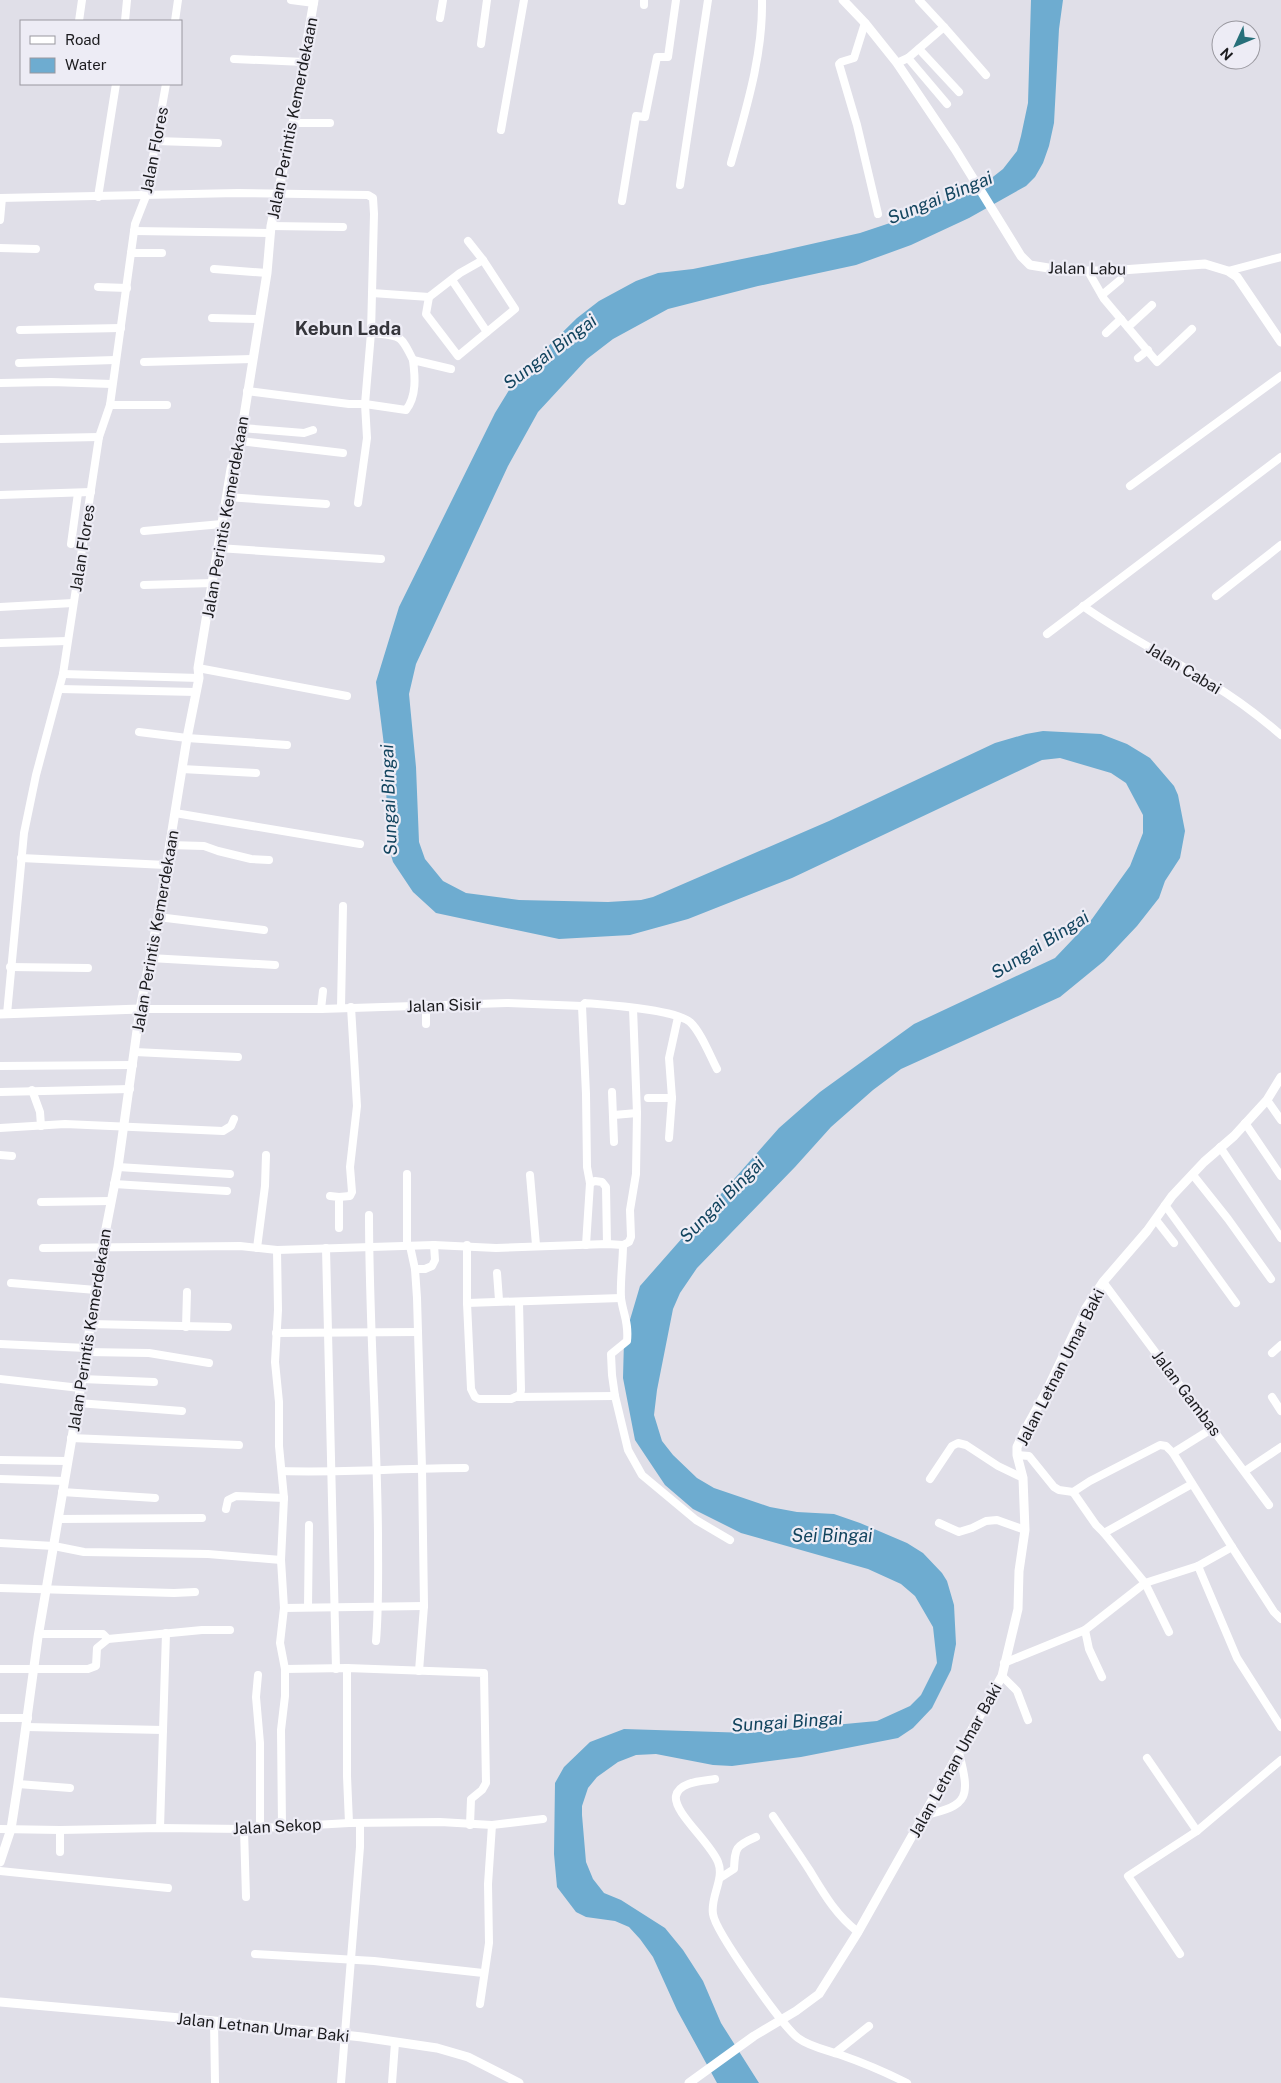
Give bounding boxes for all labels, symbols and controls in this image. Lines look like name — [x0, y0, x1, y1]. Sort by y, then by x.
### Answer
street label: Jalan Perintis Kemerdekaan — [264, 16, 321, 221]
legend — [20, 20, 182, 85]
north arrow — [1211, 20, 1261, 70]
text: Road — [65, 31, 101, 48]
text: N — [1217, 45, 1236, 64]
text: Water — [65, 56, 107, 73]
street label: Jalan Flores — [137, 105, 172, 195]
water label: Sungai Bingai — [884, 167, 996, 228]
street label: Jalan Labu — [1048, 258, 1126, 279]
water label: Sungai Bingai — [499, 309, 601, 394]
district label: Kebun Lada — [295, 317, 401, 339]
street label: Jalan Perintis Kemerdekaan — [198, 414, 253, 620]
street label: Jalan Flores — [66, 503, 99, 593]
street label: Jalan Cabai — [1143, 639, 1225, 698]
water label: Sungai Bingai — [376, 743, 401, 856]
street label: Jalan Perintis Kemerdekaan — [128, 828, 183, 1034]
water label: Sungai Bingai — [987, 906, 1093, 983]
street label: Jalan Sisir — [406, 995, 482, 1016]
water label: Sungai Bingai — [675, 1152, 769, 1246]
street label: Jalan Perintis Kemerdekaan — [64, 1227, 115, 1433]
street label: Jalan Letnan Umar Baki — [1013, 1286, 1108, 1449]
street label: Jalan Gambas — [1148, 1347, 1225, 1440]
water label: Sei Bingai — [792, 1525, 873, 1546]
street label: Jalan Letnan Umar Baki — [905, 1680, 1006, 1841]
water label: Sungai Bingai — [731, 1707, 844, 1736]
street label: Jalan Sekop — [232, 1815, 322, 1838]
street label: Jalan Letnan Umar Baki — [176, 2009, 350, 2046]

